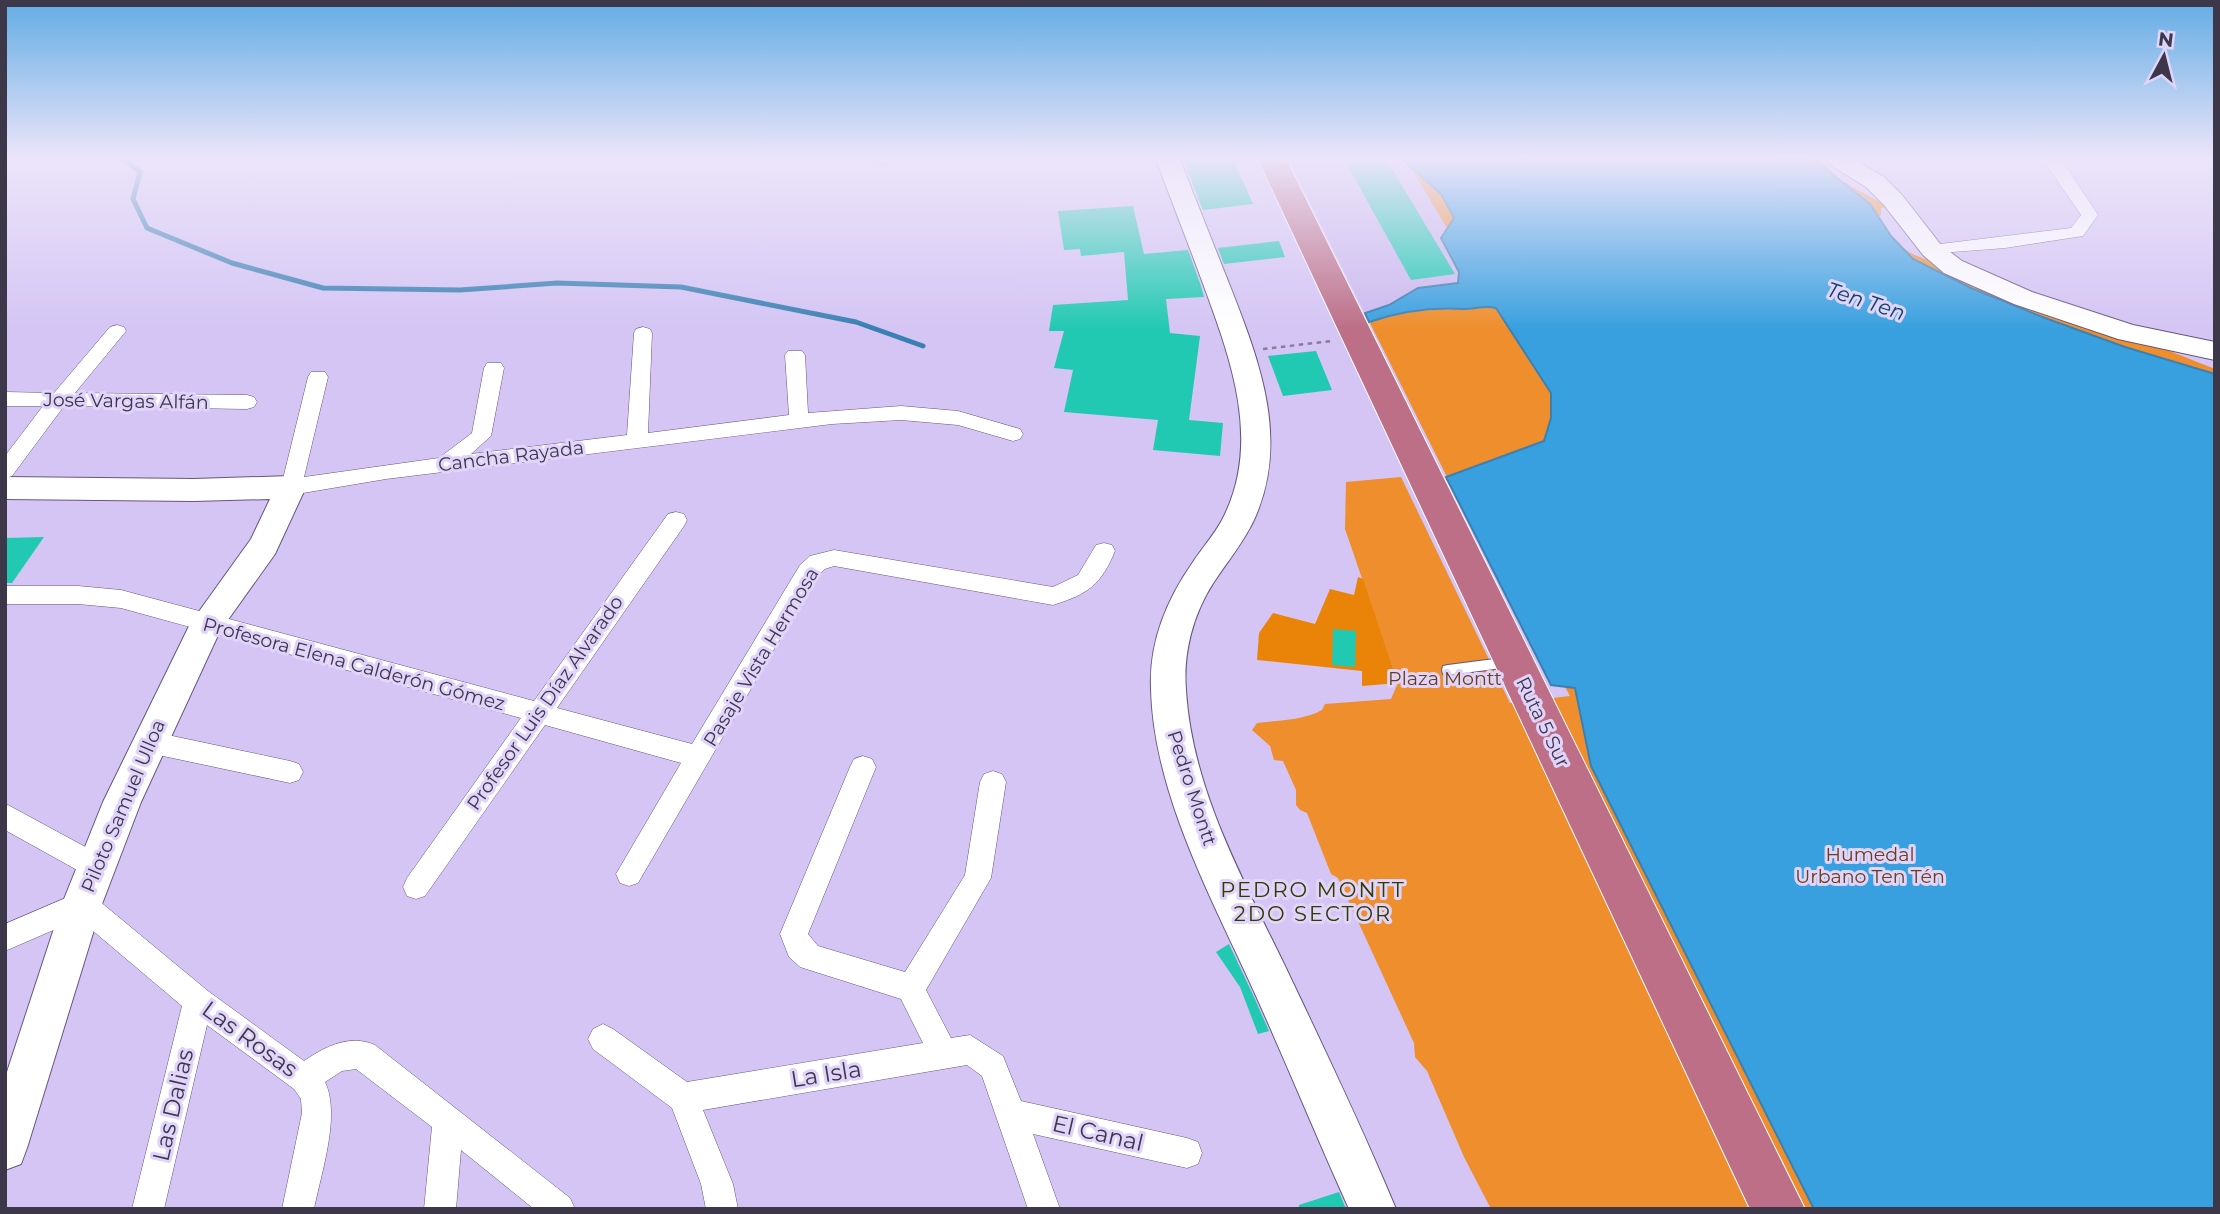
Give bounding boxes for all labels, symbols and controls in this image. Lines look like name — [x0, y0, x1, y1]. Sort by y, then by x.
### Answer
north arrow — [2129, 21, 2199, 91]
text: N — [2157, 27, 2175, 52]
water label: Ten Ten — [1824, 277, 1908, 325]
street label: José Vargas Alfán — [42, 388, 209, 414]
street label: Cancha Rayada — [437, 436, 585, 476]
street label: Pasaje Vista Hermosa — [698, 563, 824, 751]
street label: Profesor Luis Díaz Alvarado — [462, 591, 628, 815]
street label: Profesora Elena Calderón Gómez — [200, 613, 508, 715]
park label: Plaza Montt — [1388, 667, 1502, 690]
street label: Ruta 5 Sur — [1511, 673, 1575, 771]
street label: Piloto Samuel Ulloa — [76, 716, 170, 896]
street label: Pedro Montt — [1163, 727, 1222, 849]
park label: Humedal Urbano Ten Tén — [1795, 843, 1945, 888]
district label: PEDRO MONTT 2DO SECTOR — [1220, 877, 1406, 926]
street label: Las Rosas — [197, 995, 303, 1083]
street label: Las Dalias — [147, 1046, 199, 1164]
street label: La Isla — [789, 1055, 863, 1093]
street label: El Canal — [1050, 1109, 1146, 1157]

